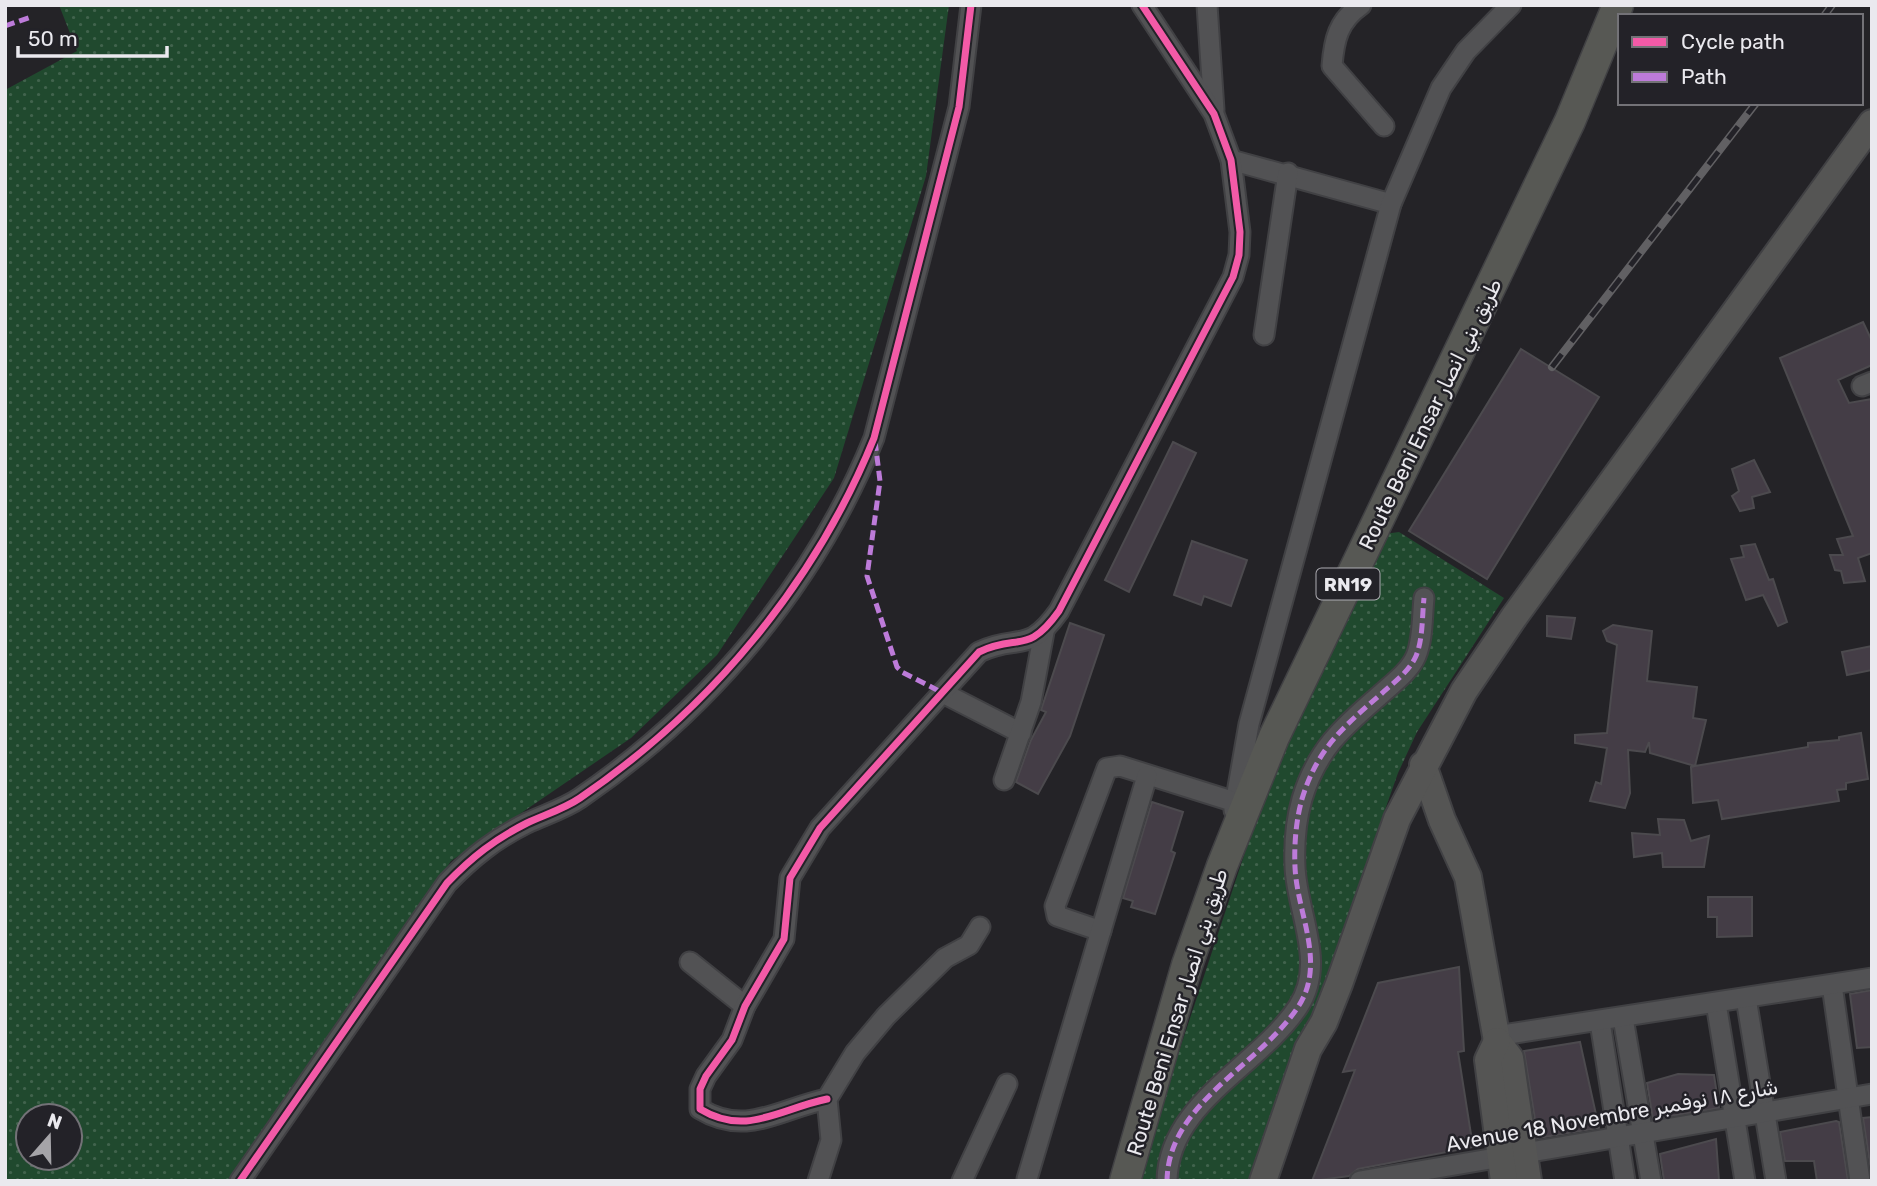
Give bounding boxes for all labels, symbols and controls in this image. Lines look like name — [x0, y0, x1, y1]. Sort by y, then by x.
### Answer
scale bar — [18, 14, 166, 58]
legend — [1618, 14, 1863, 105]
text: 50 m — [28, 26, 78, 51]
text: Cycle path — [1681, 29, 1785, 54]
text: Path — [1681, 64, 1727, 89]
street label: Route Beni Ensar طريق بني انصار — [1353, 274, 1510, 555]
road number: RN19 — [1316, 568, 1380, 600]
street label: Route Beni Ensar طريق بني انصار — [1121, 865, 1236, 1160]
street label: Avenue 18 Novembre شارع ١٨ نوفمبر — [1444, 1073, 1780, 1159]
north arrow — [14, 1102, 84, 1172]
text: N — [44, 1108, 65, 1135]

